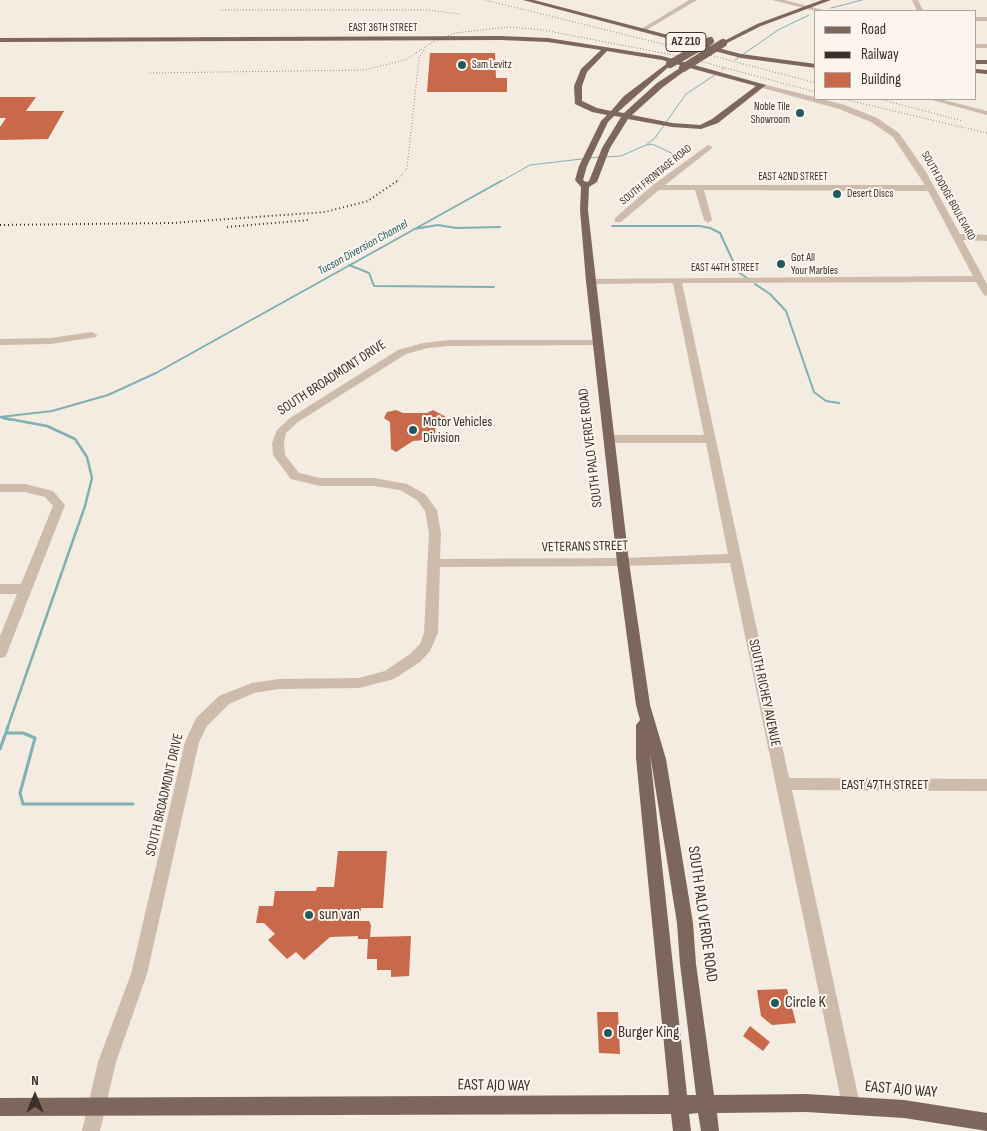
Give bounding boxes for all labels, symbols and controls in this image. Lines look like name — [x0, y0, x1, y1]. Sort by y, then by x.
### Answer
legend — [814, 10, 977, 100]
text: Road — [861, 20, 886, 39]
street label: EAST 36TH STREET — [349, 21, 417, 35]
road number: AZ 210 — [666, 32, 706, 52]
text: Railway — [861, 45, 899, 64]
place label: Sam Levitz — [472, 58, 512, 72]
marker: Sam Levitz — [456, 59, 468, 71]
text: Building — [861, 70, 901, 89]
place label: Noble Tile Showroom — [751, 100, 790, 126]
marker: Noble Tile Showroom — [794, 107, 806, 119]
street label: SOUTH FRONTAGE ROAD — [617, 142, 695, 208]
street label: SOUTH DODGE BOULEVARD — [918, 149, 978, 243]
street label: EAST 42ND STREET — [758, 170, 828, 184]
place label: Desert Discs — [847, 187, 893, 201]
marker: Desert Discs — [831, 188, 843, 200]
water label: Tucson Diversion Channel — [316, 217, 410, 279]
place label: Got All Your Marbles — [791, 251, 838, 277]
marker: Got All Your Marbles — [775, 258, 787, 270]
street label: EAST 44TH STREET — [691, 261, 759, 275]
street label: SOUTH BROADMONT DRIVE — [275, 337, 389, 419]
street label: SOUTH PALO VERDE ROAD — [575, 387, 607, 509]
place label: Motor Vehicles Division — [423, 414, 492, 447]
marker: Motor Vehicles Division — [407, 424, 419, 436]
street label: VETERANS STREET — [542, 538, 628, 556]
street label: SOUTH RICHEY AVENUE — [744, 638, 784, 748]
street label: SOUTH BROADMONT DRIVE — [143, 732, 187, 858]
street label: EAST 47TH STREET — [841, 777, 929, 793]
street label: SOUTH PALO VERDE ROAD — [683, 845, 721, 983]
place label: sun van — [319, 905, 360, 925]
marker: sun van — [303, 909, 315, 921]
place label: Circle K — [785, 993, 826, 1013]
marker: Circle K — [769, 997, 781, 1009]
place label: Burger King — [618, 1023, 679, 1043]
marker: Burger King — [602, 1027, 614, 1039]
north arrow — [10, 1071, 60, 1121]
text: N — [31, 1072, 39, 1089]
street label: EAST AJO WAY — [457, 1076, 531, 1096]
street label: EAST AJO WAY — [864, 1077, 938, 1103]

